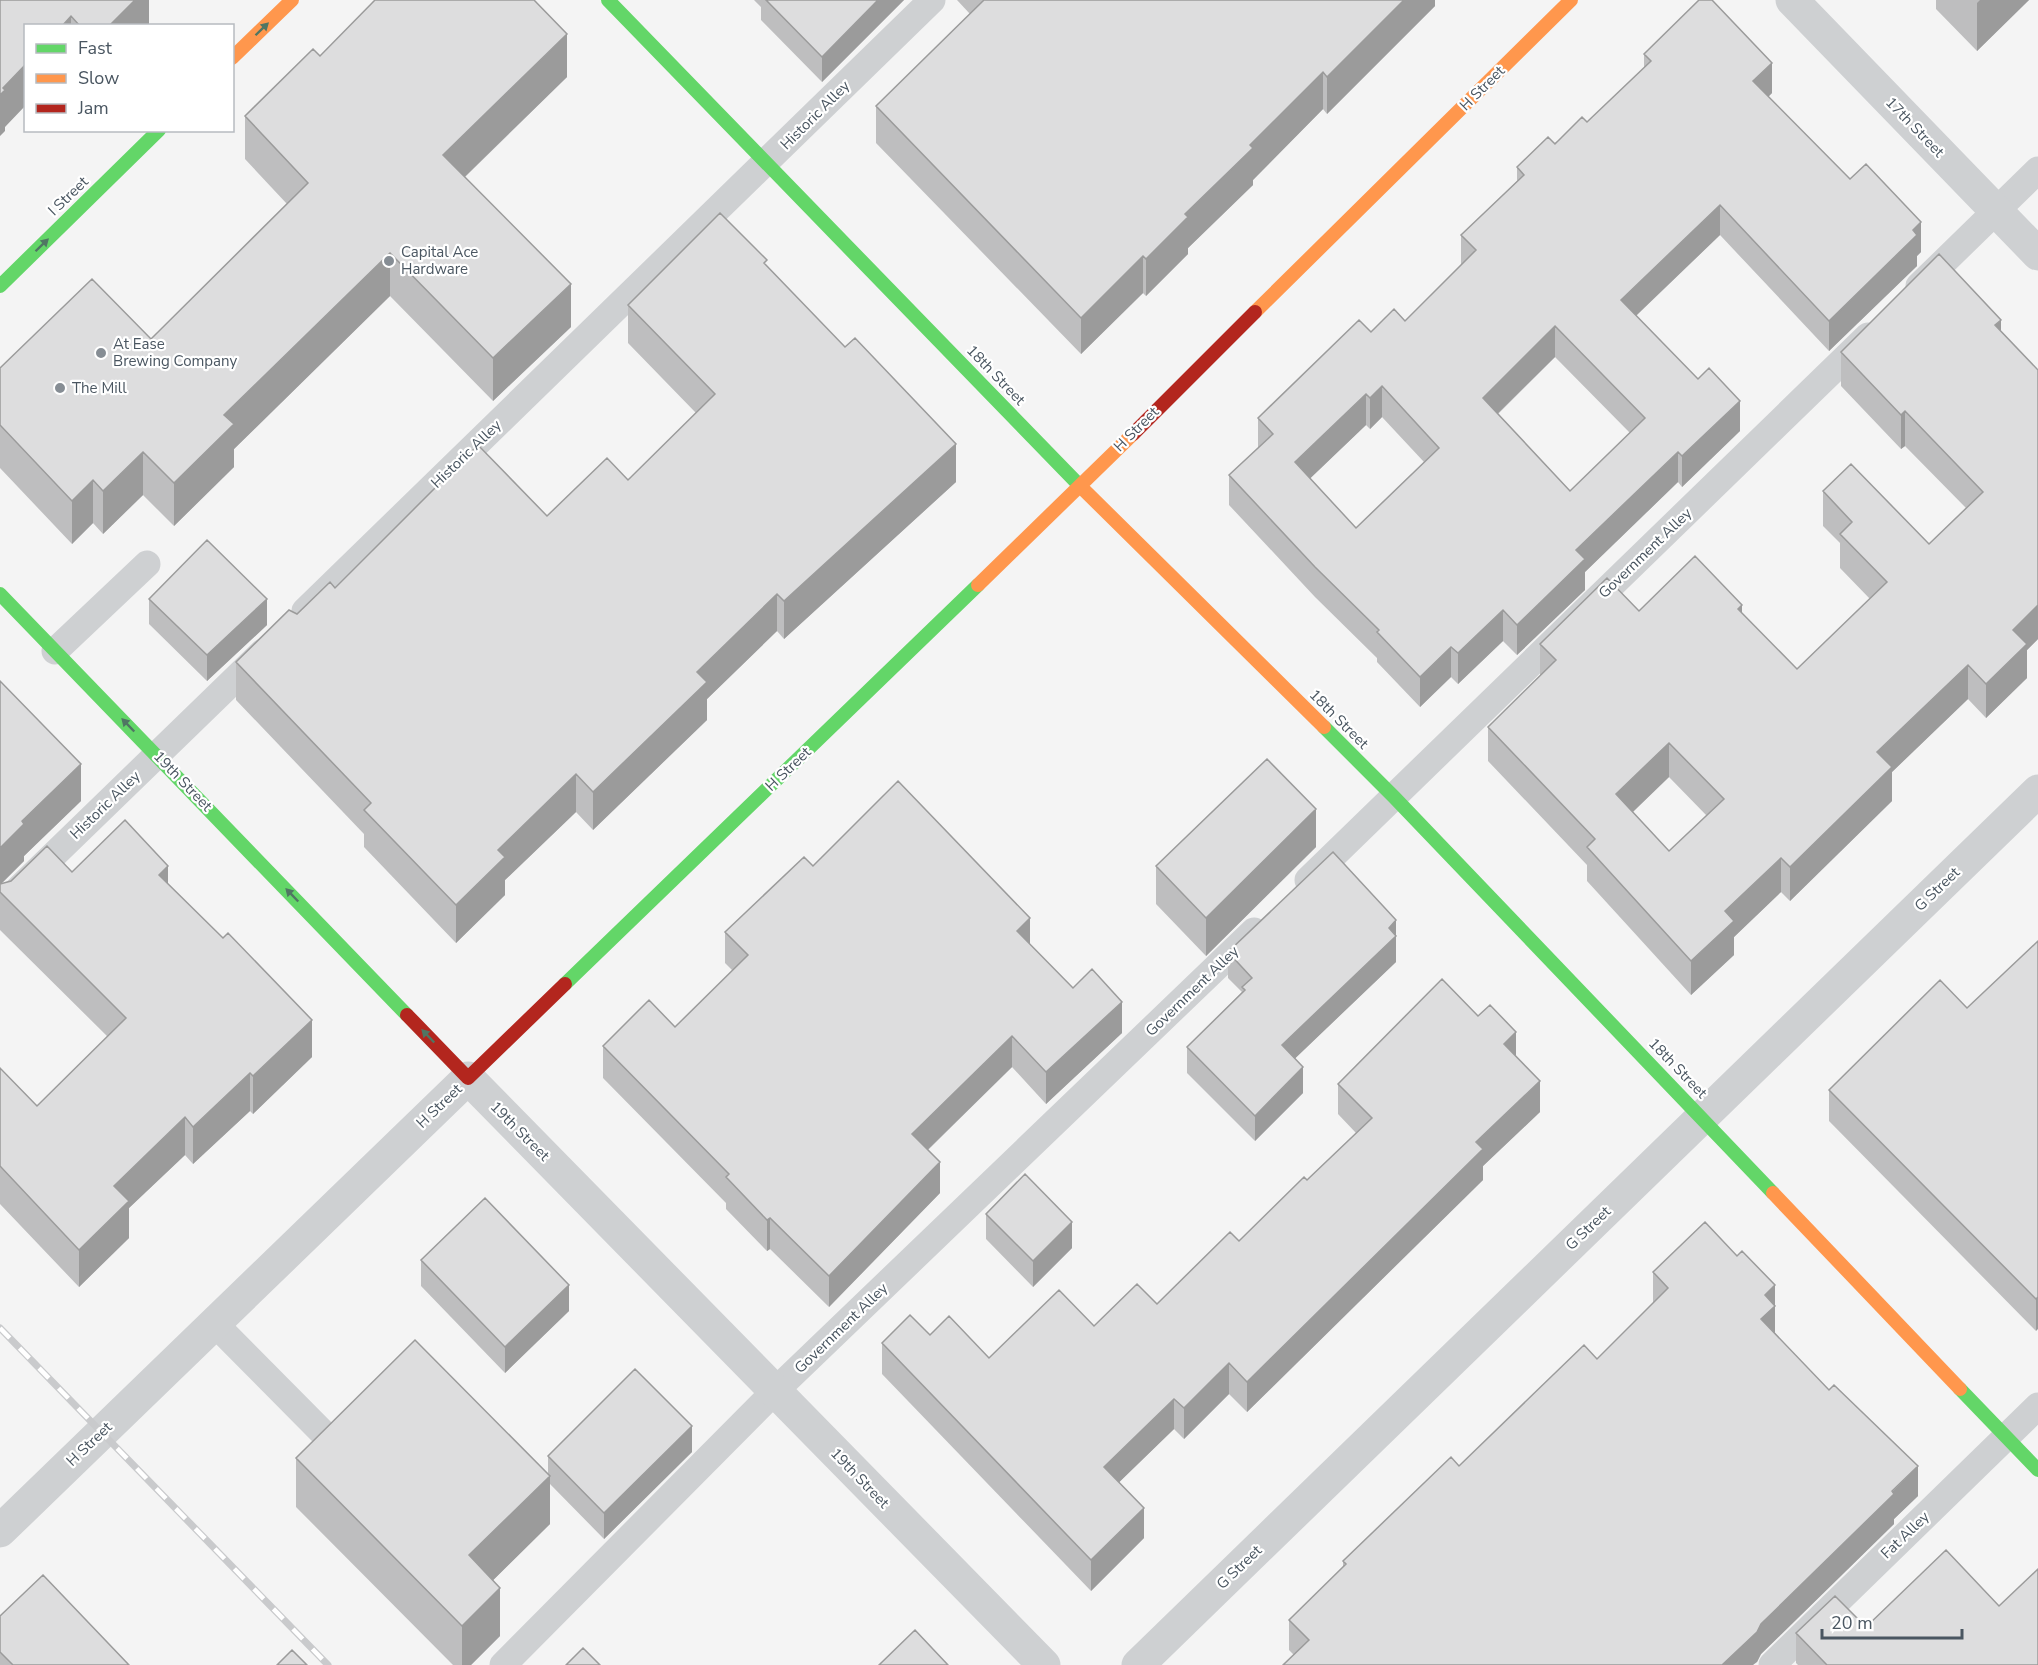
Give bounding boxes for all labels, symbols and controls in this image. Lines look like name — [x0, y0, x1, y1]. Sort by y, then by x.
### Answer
one-way arrow — [255, 23, 269, 37]
legend — [24, 24, 234, 132]
text: Fast — [78, 36, 113, 60]
street label: H Street — [1455, 61, 1509, 115]
text: Slow — [78, 66, 119, 90]
street label: Historic Alley — [776, 76, 854, 154]
street label: 17th Street — [1881, 93, 1949, 162]
text: Jam — [77, 96, 109, 120]
street label: I Street — [44, 171, 93, 220]
one-way arrow — [34, 238, 48, 252]
place label: Capital Ace Hardware — [401, 242, 478, 279]
marker: Capital Ace Hardware — [382, 254, 396, 268]
place label: At Ease Brewing Company — [113, 334, 237, 371]
street label: 18th Street — [962, 341, 1030, 410]
marker: At Ease Brewing Company — [94, 346, 108, 360]
place label: The Mill — [72, 378, 127, 398]
marker: The Mill — [53, 381, 67, 395]
street label: H Street — [1109, 402, 1163, 456]
street label: Historic Alley — [426, 415, 506, 493]
street label: Government Alley — [1594, 503, 1696, 603]
street label: 18th Street — [1305, 685, 1374, 754]
one-way arrow — [121, 718, 135, 732]
street label: H Street — [761, 742, 816, 796]
street label: 19th Street — [149, 747, 217, 816]
street label: Historic Alley — [65, 766, 145, 844]
street label: G Street — [1910, 862, 1965, 916]
one-way arrow — [286, 889, 300, 903]
street label: Government Alley — [1141, 941, 1243, 1041]
one-way arrow — [421, 1029, 435, 1043]
street label: 18th Street — [1644, 1034, 1712, 1103]
street label: H Street — [412, 1079, 467, 1133]
street label: 19th Street — [486, 1097, 555, 1166]
street label: G Street — [1561, 1201, 1616, 1255]
street label: Government Alley — [790, 1278, 892, 1378]
street label: H Street — [62, 1417, 117, 1471]
street label: 19th Street — [826, 1444, 894, 1513]
street label: Fat Alley — [1876, 1507, 1934, 1563]
street label: G Street — [1212, 1540, 1267, 1594]
scale bar — [1822, 1602, 1962, 1640]
text: 20 m — [1831, 1611, 1873, 1635]

